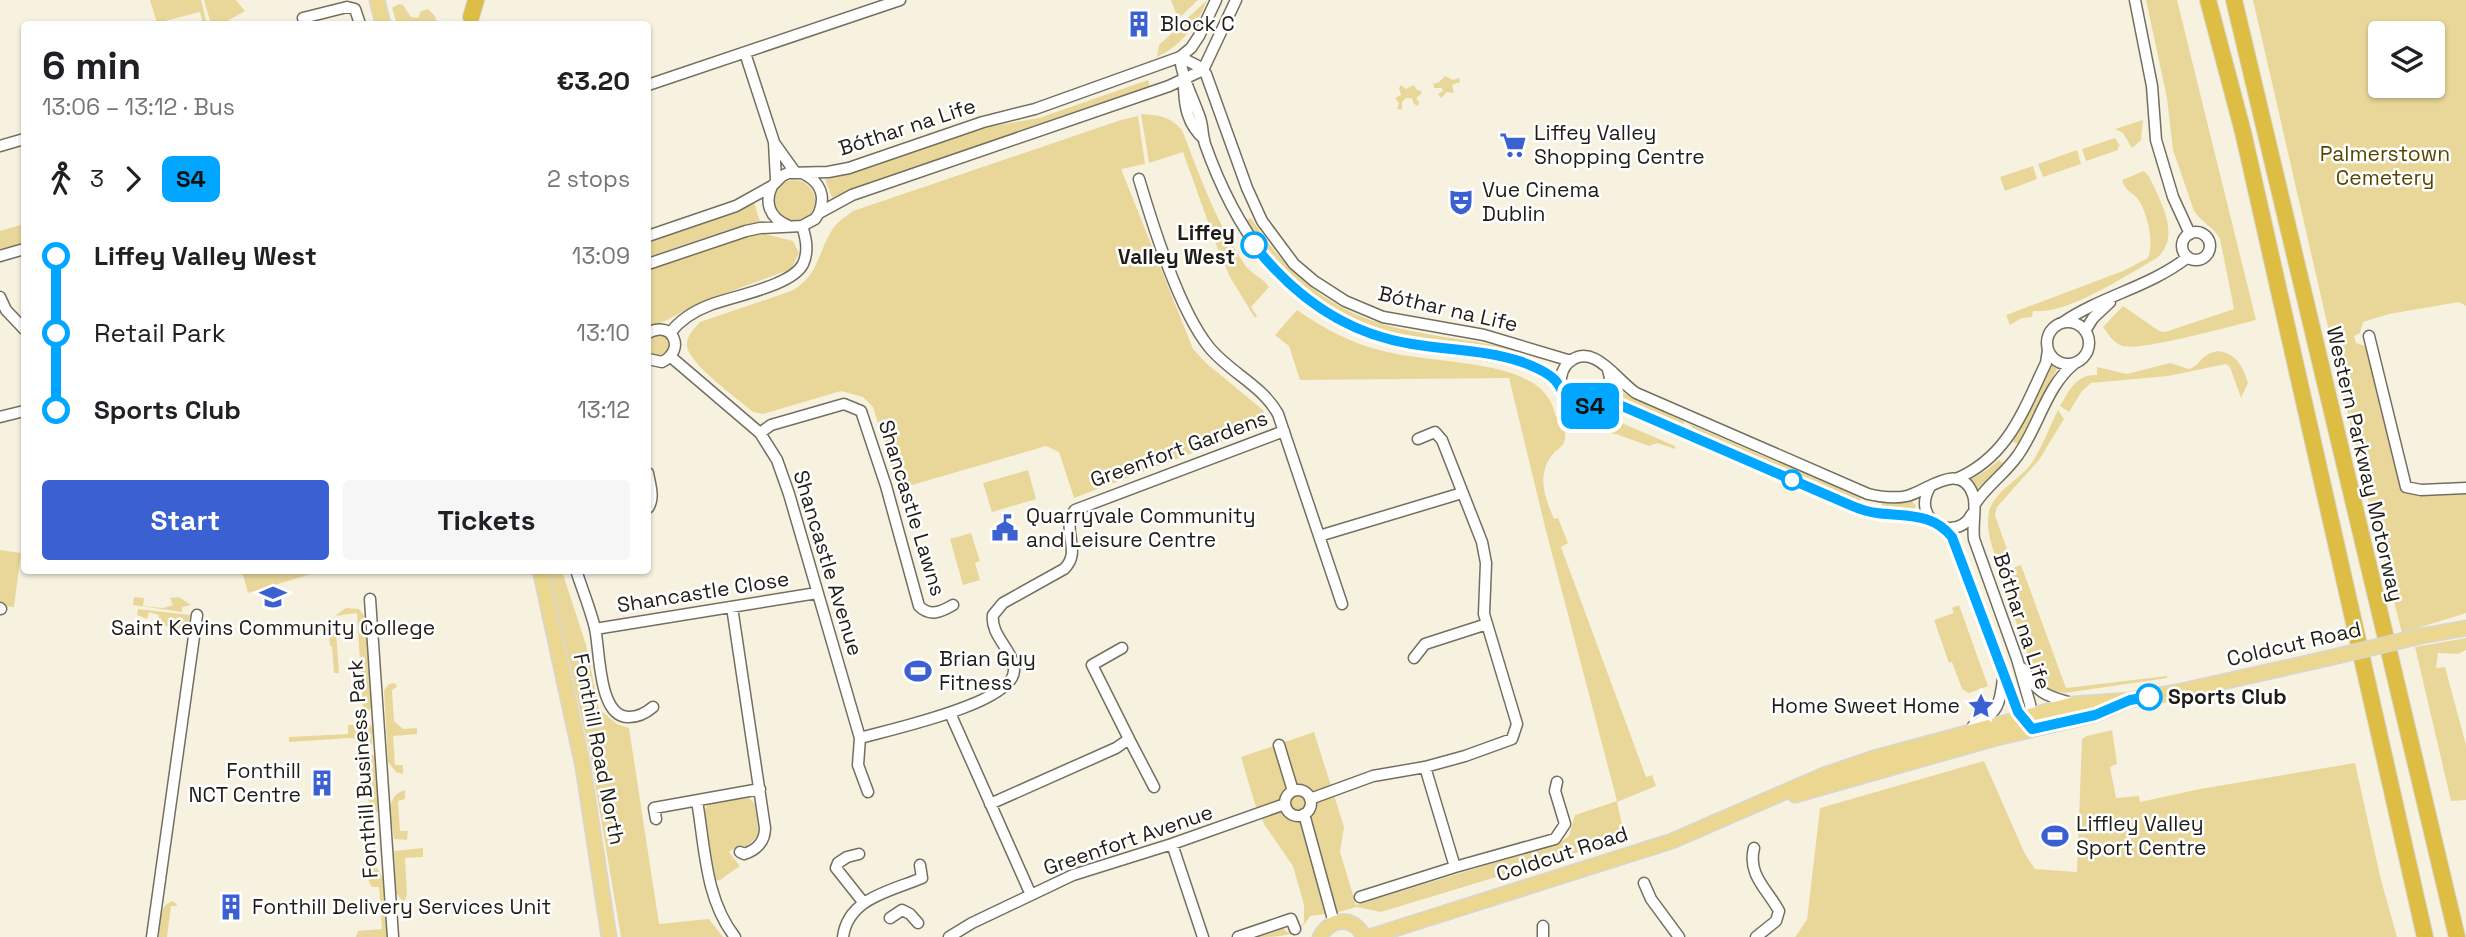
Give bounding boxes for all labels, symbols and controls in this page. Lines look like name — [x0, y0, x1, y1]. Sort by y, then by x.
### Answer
building icon: Block C — [1124, 9, 1154, 39]
place label: Block C — [1160, 10, 1235, 37]
map controls — [2368, 21, 2445, 98]
button: layers — [2368, 21, 2445, 98]
text: 6 min — [42, 42, 141, 90]
text: €3.20 — [557, 64, 630, 98]
text: 13:06 – 13:12 · Bus — [42, 92, 235, 122]
street label: Bóthar na Life — [835, 92, 979, 161]
place label: Liffey Valley Shopping Centre — [1534, 119, 1705, 170]
supermarket icon: Liffey Valley Shopping Centre — [1498, 130, 1528, 160]
park label: Palmerstown Cemetery — [2320, 140, 2450, 191]
icon: walk — [42, 160, 80, 198]
icon: forward — [114, 160, 152, 198]
text: S4 — [176, 163, 206, 194]
text: 3 — [90, 164, 104, 194]
text: 2 stops — [547, 164, 630, 194]
place label: Vue Cinema Dublin — [1482, 176, 1600, 227]
theatre icon: Vue Cinema Dublin — [1446, 187, 1476, 217]
place label: Liffey Valley West — [1118, 219, 1235, 270]
marker: Liffey Valley West — [1241, 232, 1267, 258]
text: Liffey Valley West — [94, 239, 317, 273]
text: 13:09 — [572, 241, 630, 271]
street label: Bóthar na Life — [1376, 279, 1521, 338]
text: Retail Park — [94, 316, 226, 350]
text: 13:10 — [576, 318, 630, 348]
street label: Western Parkway Motorway — [2321, 324, 2410, 604]
line badge: S4 — [1558, 383, 1622, 429]
text: S4 — [1575, 390, 1605, 421]
text: Sports Club — [94, 393, 241, 427]
text: 13:12 — [577, 395, 630, 425]
street label: Greenfort Gardens — [1086, 404, 1271, 493]
street label: Shancastle Lawns — [873, 416, 952, 599]
street label: Shancastle Avenue — [787, 467, 870, 659]
unlabelled marker — [1782, 470, 1802, 490]
button: Start — [42, 480, 329, 560]
button: Tickets — [343, 480, 630, 560]
place label: Quarryvale Community and Leisure Centre — [1026, 502, 1256, 553]
public building icon: Quarryvale Community and Leisure Centre — [990, 513, 1020, 543]
street label: Bóthar na Life — [1988, 549, 2057, 693]
street label: Shancastle Close — [615, 565, 791, 618]
school or university icon: Saint Kevins Community College — [258, 582, 288, 612]
place label: Saint Kevins Community College — [111, 614, 435, 641]
street label: Coldcut Road — [2224, 615, 2364, 672]
place label: Brian Guy Fitness — [939, 645, 1036, 696]
street label: Fonthill Road North — [568, 651, 631, 847]
sports icon: Brian Guy Fitness — [903, 656, 933, 686]
street label: Fonthill Business Park — [341, 659, 384, 880]
place label: Sports Club — [2168, 683, 2287, 710]
marker: Sports Club — [2136, 684, 2162, 710]
place icon: Home Sweet Home — [1966, 691, 1996, 721]
place label: Home Sweet Home — [1771, 692, 1960, 719]
place label: Fonthill NCT Centre — [189, 757, 301, 808]
building icon: Fonthill NCT Centre — [307, 768, 337, 798]
street label: Greenfort Avenue — [1040, 798, 1216, 881]
place label: Liffley Valley Sport Centre — [2076, 810, 2206, 861]
street label: Coldcut Road — [1492, 819, 1631, 888]
sports icon: Liffley Valley Sport Centre — [2040, 821, 2070, 851]
building icon: Fonthill Delivery Services Unit — [216, 892, 246, 922]
place label: Fonthill Delivery Services Unit — [252, 893, 551, 920]

